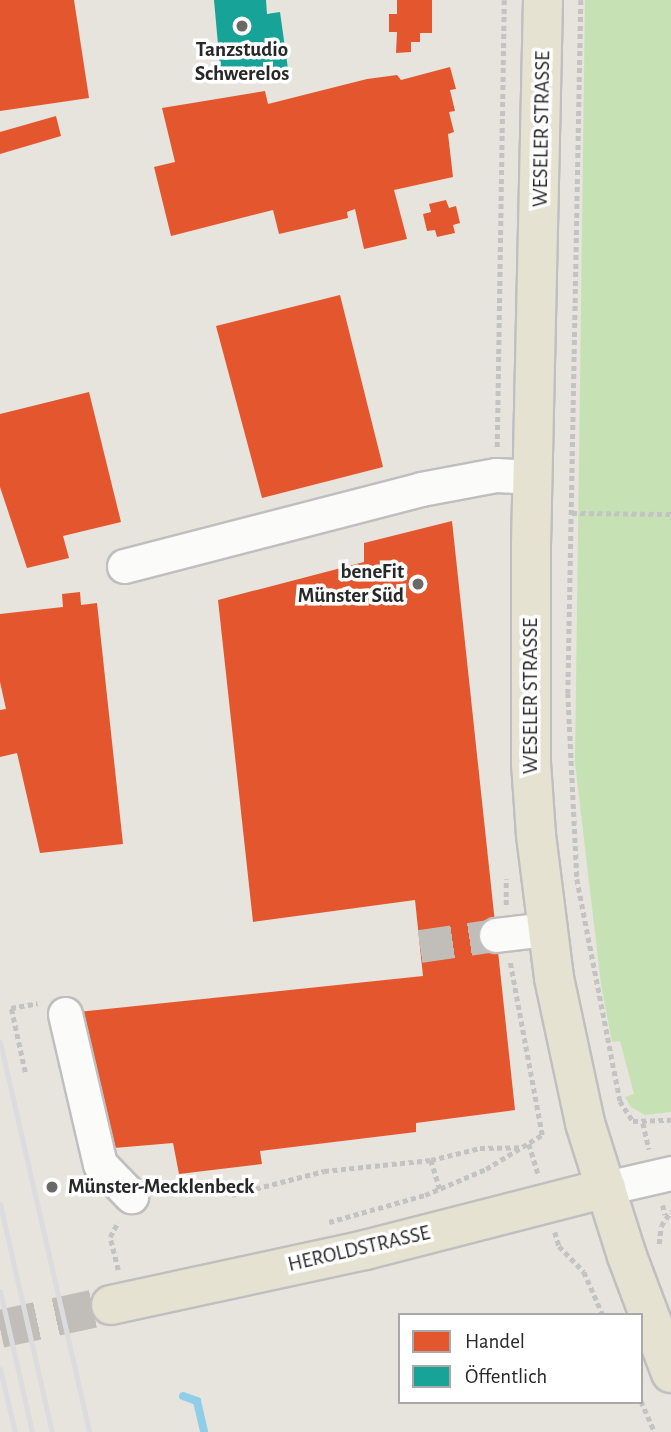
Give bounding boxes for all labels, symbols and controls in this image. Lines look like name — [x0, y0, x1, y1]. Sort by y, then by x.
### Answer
marker: Tanzstudio Schwerelos — [234, 18, 250, 34]
place label: Tanzstudio Schwerelos — [195, 37, 289, 87]
street label: WESELER STRASSE — [528, 51, 556, 207]
place label: beneFit Münster Süd — [298, 559, 404, 609]
marker: beneFit Münster Süd — [410, 576, 426, 592]
street label: WESELER STRASSE — [518, 618, 544, 774]
place label: Münster-Mecklenbeck — [68, 1174, 254, 1200]
marker: Münster-Mecklenbeck — [42, 1177, 62, 1197]
street label: HEROLDSTRASSE — [285, 1220, 433, 1278]
legend — [398, 1313, 643, 1404]
text: Handel — [465, 1331, 525, 1352]
text: Öffentlich — [465, 1366, 547, 1387]

